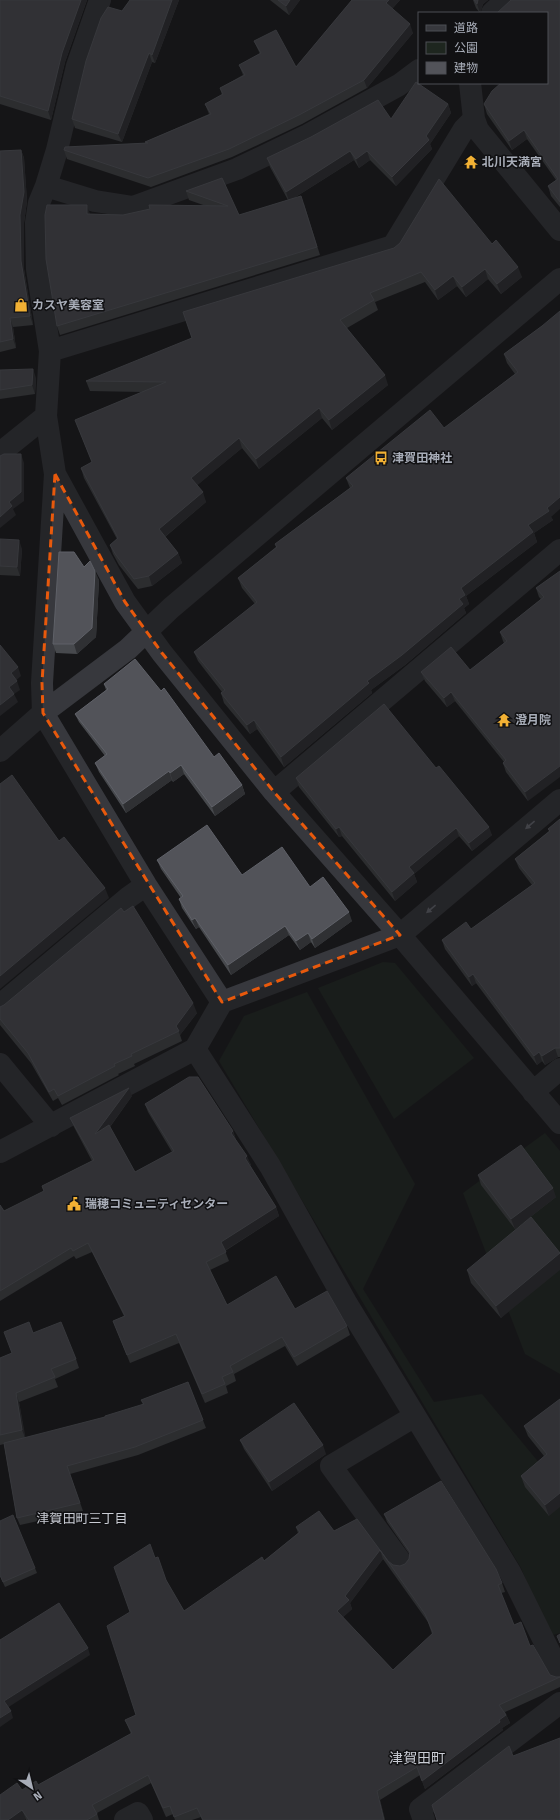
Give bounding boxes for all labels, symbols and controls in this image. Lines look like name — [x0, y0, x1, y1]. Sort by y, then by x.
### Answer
legend — [418, 12, 548, 84]
text: 道路 — [454, 21, 478, 35]
text: 公園 — [454, 41, 478, 55]
text: 建物 — [454, 61, 478, 75]
temple icon: 北川天満宮 — [463, 154, 479, 170]
place label: 北川天満宮 — [482, 155, 542, 169]
shop icon: カスヤ美容室 — [13, 297, 29, 313]
place label: カスヤ美容室 — [32, 298, 104, 312]
bus stop icon: 津賀田神社 — [373, 450, 389, 466]
place label: 津賀田神社 — [392, 451, 452, 465]
temple icon: 澄月院 — [496, 712, 512, 728]
place label: 澄月院 — [515, 713, 551, 727]
one-way arrow — [525, 821, 536, 830]
one-way arrow — [426, 904, 436, 914]
public building icon: 瑞穂コミュニティセンター — [66, 1196, 82, 1212]
place label: 瑞穂コミュニティセンター — [85, 1197, 228, 1211]
district label: 津賀田町三丁目 — [36, 1511, 128, 1526]
district label: 津賀田町 — [389, 1750, 445, 1767]
north arrow — [12, 1768, 52, 1808]
text: N — [31, 1788, 44, 1803]

